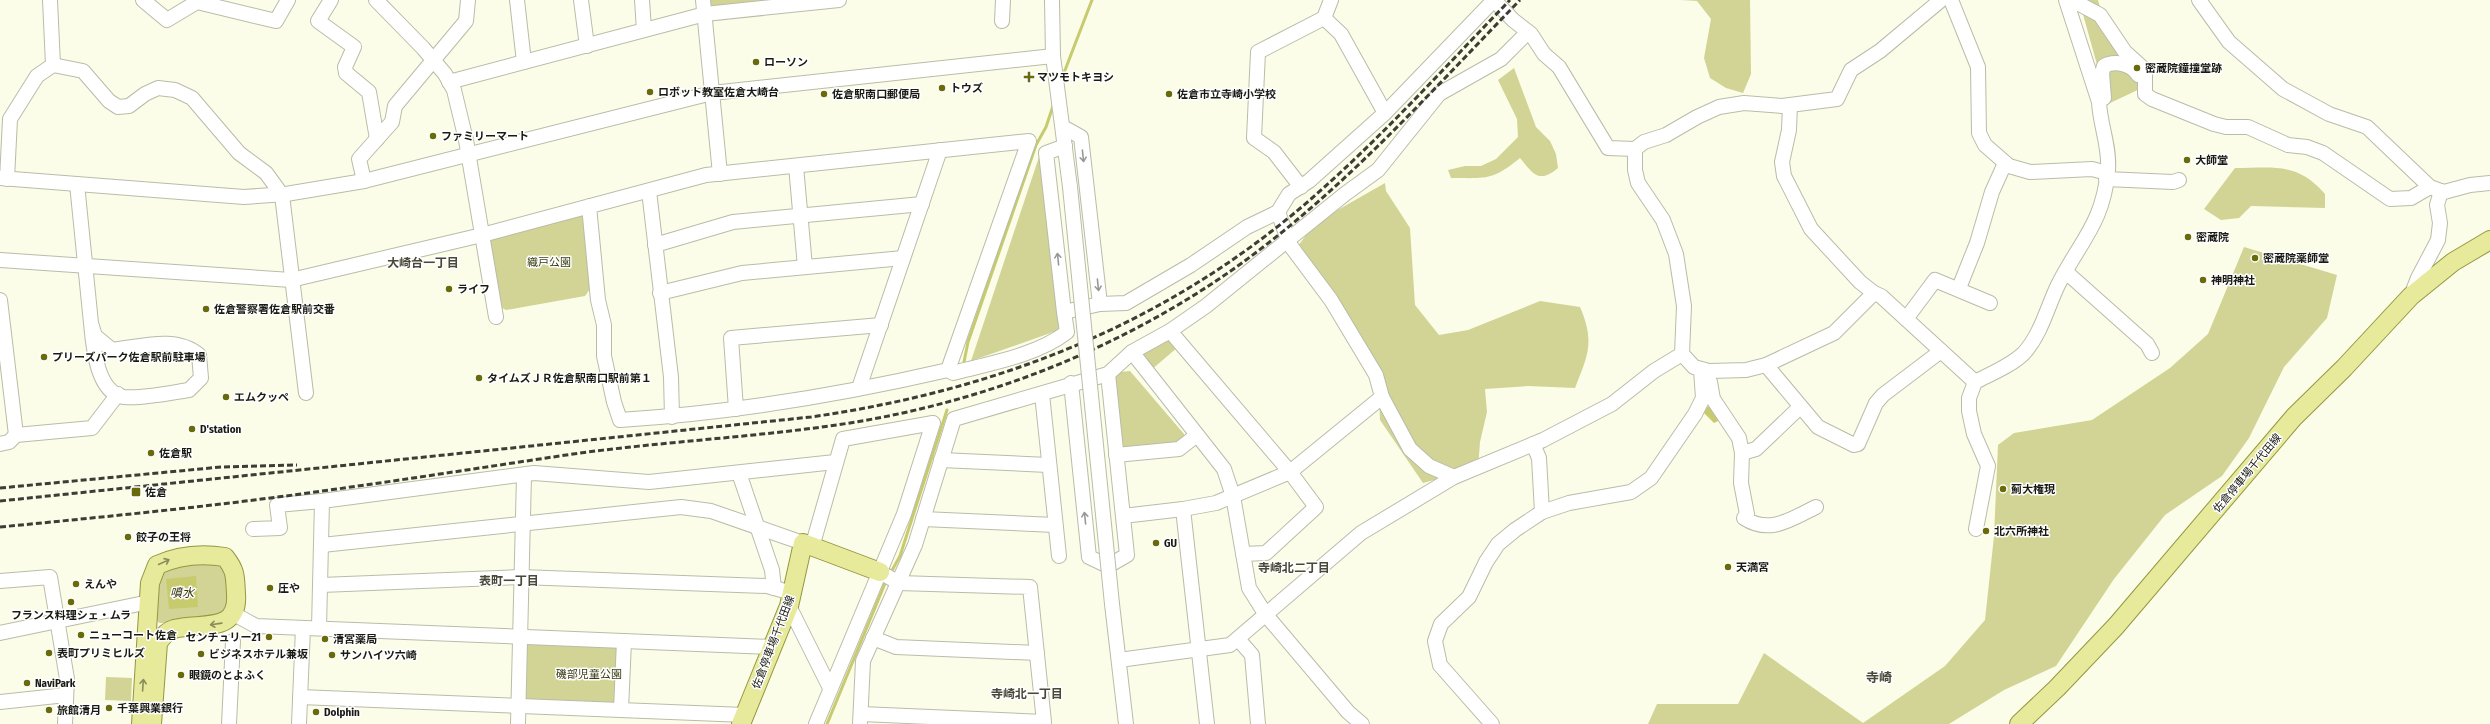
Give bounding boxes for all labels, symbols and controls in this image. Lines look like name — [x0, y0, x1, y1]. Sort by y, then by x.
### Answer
place label: ローソン — [764, 56, 808, 69]
marker: ローソン — [751, 57, 761, 67]
place label: 密蔵院鐘撞堂跡 — [2145, 62, 2222, 75]
marker: 密蔵院鐘撞堂跡 — [2132, 63, 2142, 73]
place label: マツモトキヨシ — [1037, 71, 1114, 84]
marker: マツモトキヨシ — [1024, 72, 1034, 82]
place label: トウズ — [950, 82, 983, 95]
marker: トウズ — [937, 83, 947, 93]
place label: ロボット教室佐倉大崎台 — [658, 86, 779, 99]
marker: ロボット教室佐倉大崎台 — [645, 87, 655, 97]
place label: 佐倉駅南口郵便局 — [832, 88, 920, 101]
place label: 佐倉市立寺崎小学校 — [1177, 88, 1276, 101]
marker: 佐倉駅南口郵便局 — [819, 89, 829, 99]
marker: 佐倉市立寺崎小学校 — [1164, 89, 1174, 99]
place label: ファミリーマート — [441, 130, 529, 143]
marker: ファミリーマート — [428, 131, 438, 141]
one-way arrow — [1079, 149, 1087, 162]
place label: 大師堂 — [2195, 154, 2228, 167]
marker: 大師堂 — [2182, 155, 2192, 165]
place label: 密蔵院 — [2196, 231, 2229, 244]
marker: 密蔵院 — [2183, 232, 2193, 242]
place label: 密蔵院薬師堂 — [2263, 252, 2329, 265]
one-way arrow — [1054, 253, 1062, 266]
marker: 密蔵院薬師堂 — [2250, 253, 2260, 263]
district label: 大崎台一丁目 — [387, 256, 459, 270]
park label: 織戸公園 — [527, 256, 571, 269]
place label: 神明神社 — [2211, 274, 2255, 287]
marker: 神明神社 — [2198, 275, 2208, 285]
one-way arrow — [1094, 278, 1102, 291]
place label: ライフ — [457, 283, 490, 296]
marker: ライフ — [444, 284, 454, 294]
place label: 佐倉警察署佐倉駅前交番 — [214, 303, 335, 316]
marker: 佐倉警察署佐倉駅前交番 — [201, 304, 211, 314]
place label: プリーズパーク佐倉駅前駐車場 — [52, 351, 205, 364]
marker: プリーズパーク佐倉駅前駐車場 — [39, 352, 49, 362]
place label: タイムズＪＲ佐倉駅南口駅前第１ — [487, 372, 652, 385]
marker: タイムズＪＲ佐倉駅南口駅前第１ — [474, 373, 484, 383]
place label: エムクッペ — [234, 391, 289, 404]
marker: エムクッペ — [221, 392, 231, 402]
place label: D'station — [200, 423, 242, 436]
marker: D'station — [187, 424, 197, 434]
street label: 佐倉停車場千代田線 — [2211, 431, 2284, 515]
place label: 佐倉駅 — [159, 447, 192, 460]
marker: 佐倉駅 — [146, 448, 156, 458]
place label: 薊大権現 — [2011, 483, 2055, 496]
marker: 薊大権現 — [1998, 484, 2008, 494]
marker: 佐倉 — [130, 486, 142, 498]
place label: 佐倉 — [145, 486, 167, 499]
one-way arrow — [1082, 512, 1089, 525]
place label: 北六所神社 — [1994, 525, 2049, 538]
marker: 北六所神社 — [1981, 526, 1991, 536]
place label: 餃子の王将 — [136, 531, 191, 544]
marker: 餃子の王将 — [123, 532, 133, 542]
place label: GU — [1164, 537, 1177, 550]
marker: GU — [1151, 538, 1161, 548]
one-way arrow — [158, 558, 170, 565]
district label: 寺崎北二丁目 — [1258, 561, 1330, 575]
place label: 天満宮 — [1736, 561, 1769, 574]
marker: 天満宮 — [1723, 562, 1733, 572]
district label: 表町一丁目 — [479, 574, 539, 588]
place label: えんや — [84, 578, 117, 591]
marker: えんや — [71, 579, 81, 589]
place label: 圧や — [278, 582, 300, 595]
marker: 圧や — [265, 583, 275, 593]
water label: 噴水 — [170, 586, 196, 600]
street label: 佐倉停車場千代田線 — [750, 594, 797, 691]
marker: フランス料理シェ・ムラ — [66, 597, 76, 607]
place label: フランス料理シェ・ムラ — [11, 609, 131, 622]
one-way arrow — [210, 620, 223, 627]
place label: ニューコート佐倉 — [89, 629, 177, 642]
marker: ニューコート佐倉 — [76, 630, 86, 640]
place label: センチュリー21 — [185, 631, 261, 644]
marker: センチュリー21 — [264, 632, 274, 642]
place label: 清宮薬局 — [333, 633, 377, 646]
marker: 清宮薬局 — [320, 634, 330, 644]
place label: 表町プリミヒルズ — [57, 647, 145, 660]
marker: 表町プリミヒルズ — [44, 648, 54, 658]
place label: ビジネスホテル兼坂 — [209, 648, 308, 661]
marker: ビジネスホテル兼坂 — [196, 649, 206, 659]
place label: サンハイツ六崎 — [340, 649, 417, 662]
marker: サンハイツ六崎 — [327, 650, 337, 660]
park label: 磯部児童公園 — [556, 668, 622, 681]
place label: 眼鏡のとよふく — [189, 669, 266, 682]
marker: 眼鏡のとよふく — [176, 670, 186, 680]
district label: 寺崎 — [1866, 670, 1892, 685]
place label: NaviPark — [35, 677, 76, 690]
marker: NaviPark — [22, 678, 32, 688]
one-way arrow — [140, 679, 147, 692]
district label: 寺崎北一丁目 — [991, 687, 1063, 701]
place label: 千葉興業銀行 — [117, 702, 183, 715]
marker: 千葉興業銀行 — [104, 703, 114, 713]
place label: 旅館清月 — [57, 704, 101, 717]
marker: 旅館清月 — [44, 705, 54, 715]
place label: Dolphin — [324, 706, 360, 719]
marker: Dolphin — [311, 707, 321, 717]

